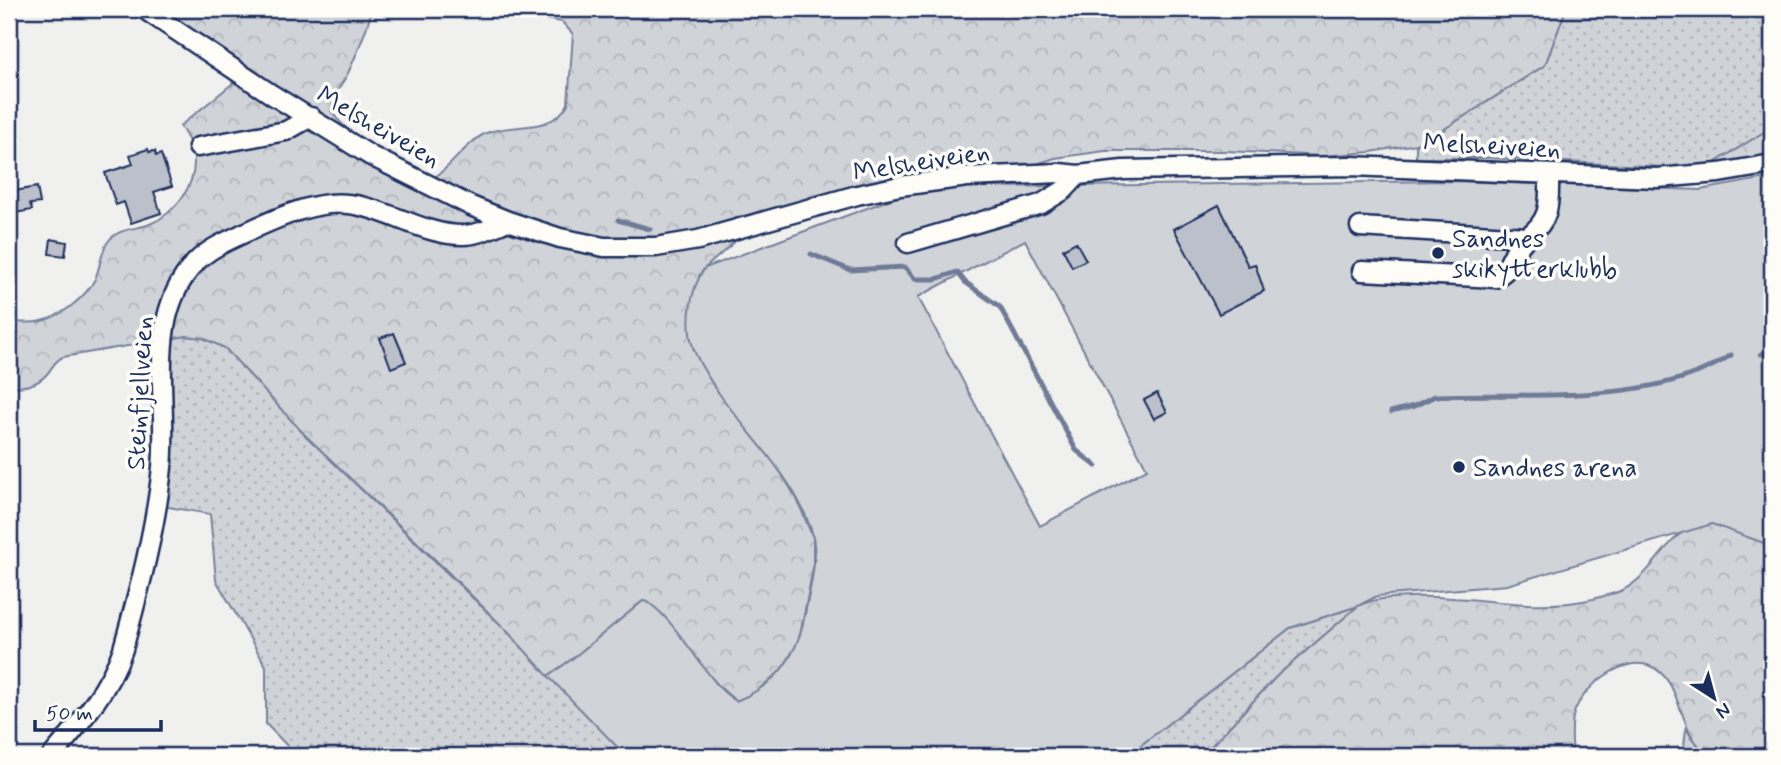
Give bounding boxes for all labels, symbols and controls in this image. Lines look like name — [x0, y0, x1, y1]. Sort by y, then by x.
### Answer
street label: Melsheiveien — [310, 79, 446, 177]
street label: Melsheiveien — [1422, 126, 1561, 168]
street label: Melsheiveien — [851, 135, 992, 191]
place label: Sandnes skikytterklubb — [1452, 223, 1617, 287]
marker: Sandnes skikytterklubb — [1430, 245, 1446, 261]
street label: Steinfjellveien — [120, 315, 162, 471]
place label: Sandnes arena — [1473, 452, 1637, 486]
marker: Sandnes arena — [1451, 459, 1467, 475]
north arrow — [1680, 664, 1750, 734]
scale bar — [35, 688, 161, 732]
text: N — [1711, 697, 1736, 724]
text: 50 m — [46, 700, 93, 728]

